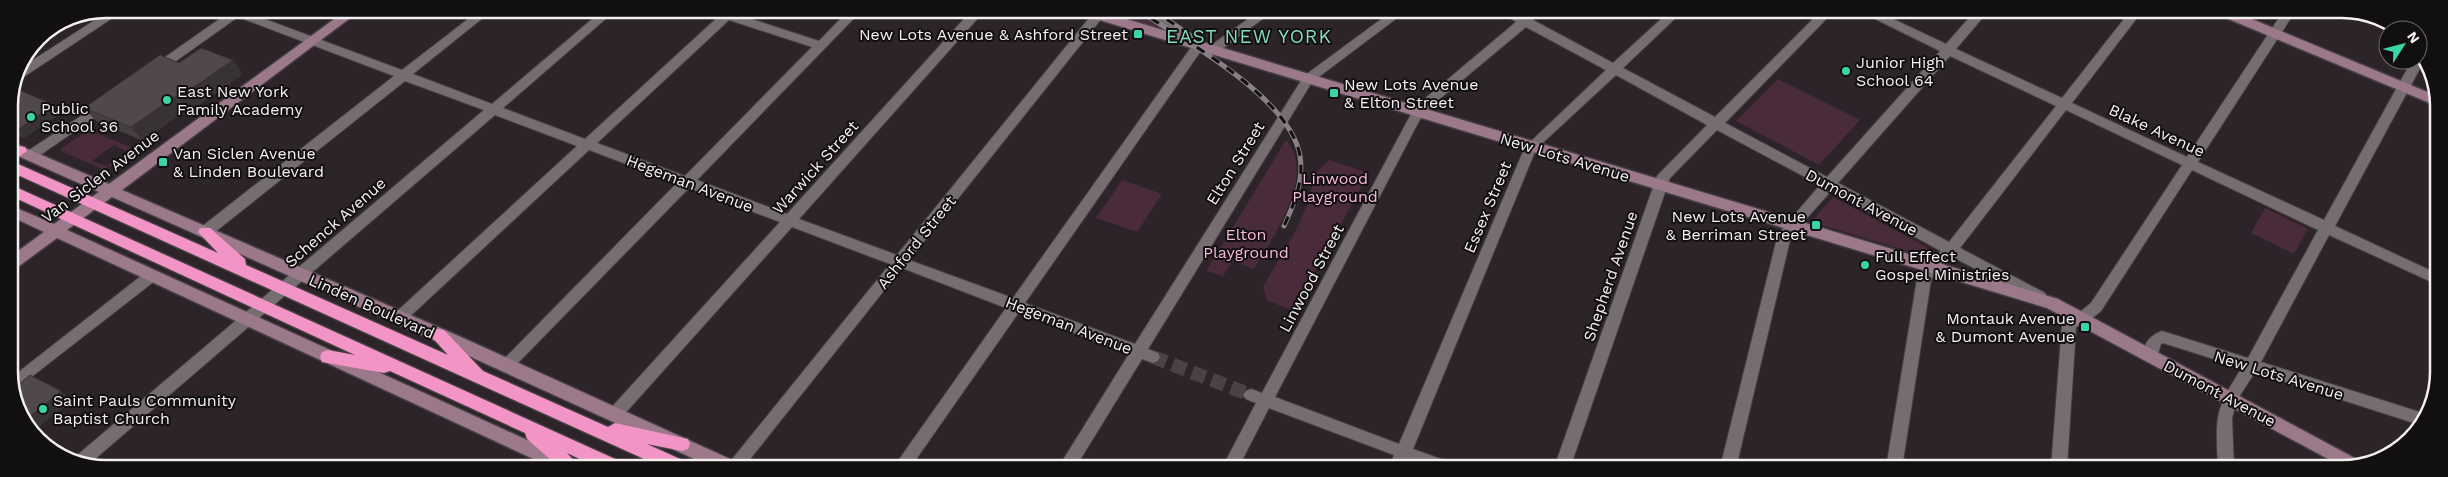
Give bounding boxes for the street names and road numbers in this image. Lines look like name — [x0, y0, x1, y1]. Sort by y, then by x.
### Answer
street label: Blake Avenue — [2106, 100, 2208, 161]
street label: Warwick Street — [768, 116, 863, 218]
street label: Elton Street — [1202, 118, 1269, 208]
street label: Van Siclen Avenue — [38, 126, 163, 227]
street label: New Lots Avenue — [1498, 129, 1632, 186]
street label: Hegeman Avenue — [624, 151, 756, 216]
street label: Essex Street — [1460, 158, 1515, 256]
street label: Dumont Avenue — [1802, 165, 1921, 240]
street label: Schenck Avenue — [281, 173, 390, 271]
street label: Ashford Street — [873, 192, 960, 293]
street label: Shepherd Avenue — [1579, 209, 1642, 344]
street label: Linwood Street — [1275, 221, 1348, 335]
street label: Linden Boulevard — [306, 270, 438, 343]
street label: Hegeman Avenue — [1003, 293, 1135, 358]
street label: New Lots Avenue — [2212, 347, 2346, 404]
street label: Dumont Avenue — [2160, 356, 2279, 431]

